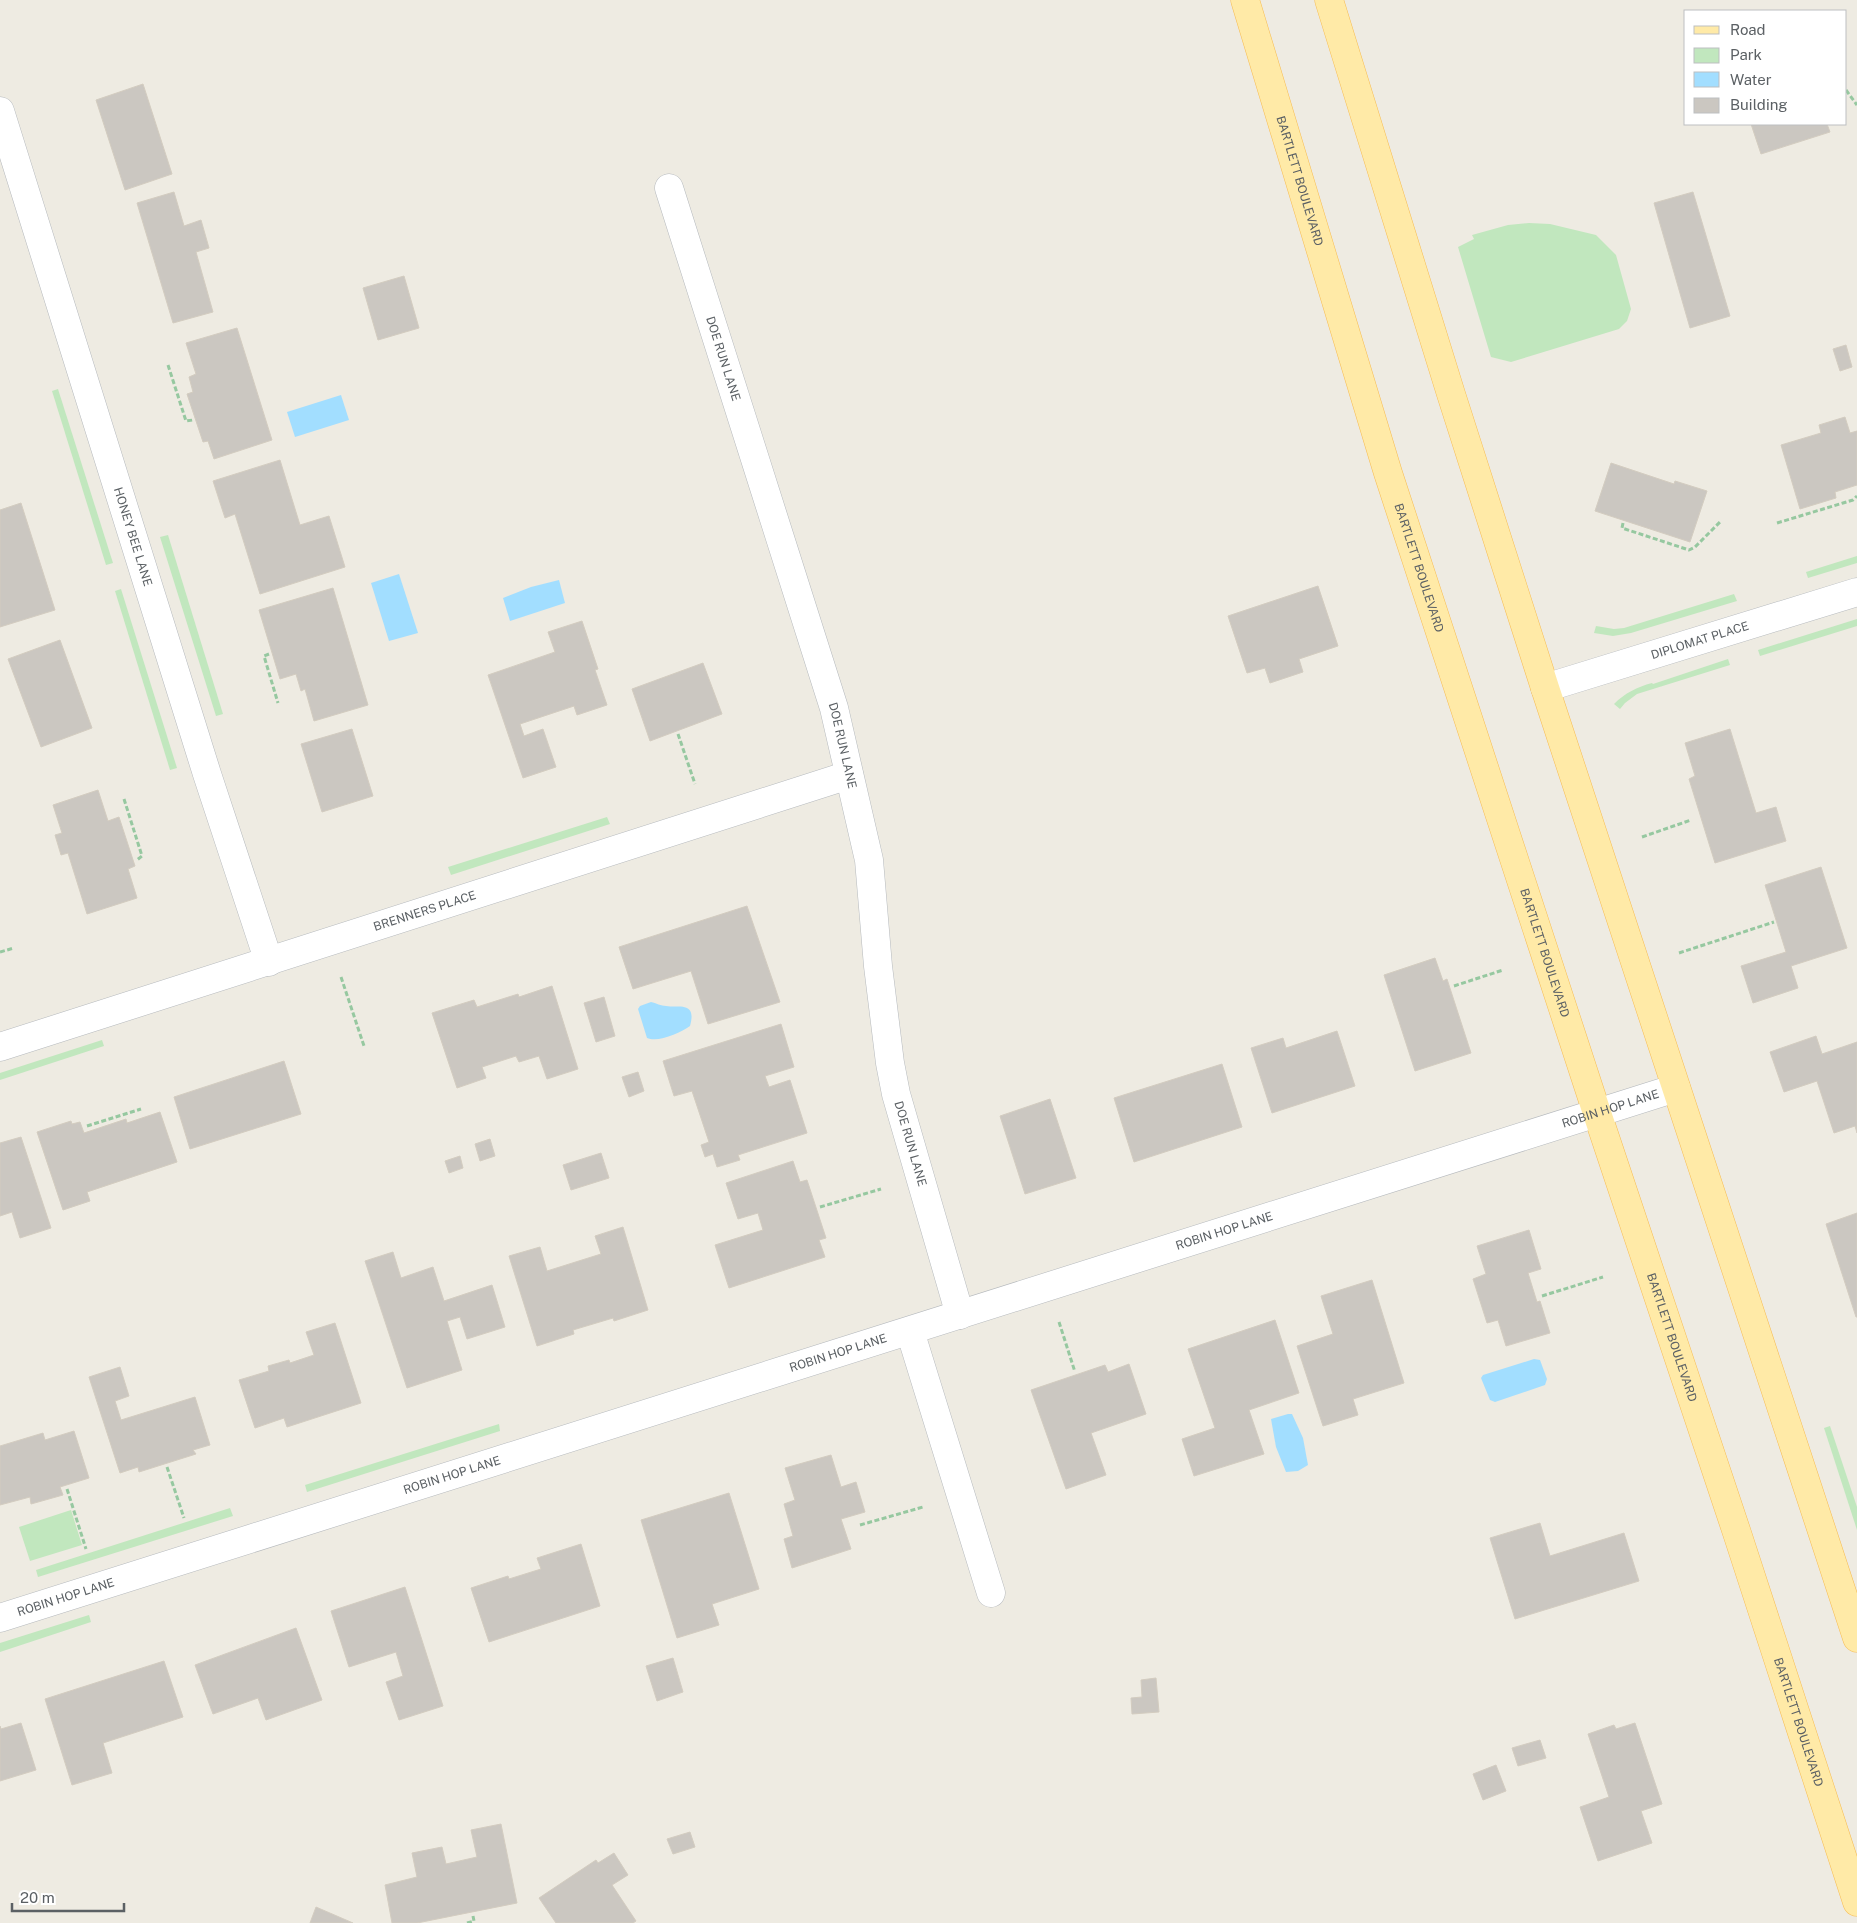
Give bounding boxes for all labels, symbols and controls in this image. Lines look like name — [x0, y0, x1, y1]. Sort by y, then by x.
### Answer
legend — [1684, 10, 1847, 125]
text: Road — [1730, 21, 1766, 38]
text: Park — [1730, 46, 1762, 63]
text: Water — [1730, 71, 1772, 88]
text: Building — [1730, 96, 1788, 113]
street label: BARTLETT BOULEVARD — [1273, 114, 1326, 248]
street label: DOE RUN LANE — [703, 315, 743, 403]
street label: HONEY BEE LANE — [111, 485, 155, 588]
street label: BARTLETT BOULEVARD — [1391, 502, 1447, 634]
street label: DIPLOMAT PLACE — [1649, 619, 1750, 662]
street label: DOE RUN LANE — [826, 701, 859, 790]
street label: BARTLETT BOULEVARD — [1517, 887, 1572, 1019]
street label: BRENNERS PLACE — [372, 888, 478, 934]
street label: ROBIN HOP LANE — [1560, 1087, 1661, 1131]
street label: DOE RUN LANE — [891, 1100, 929, 1188]
street label: ROBIN HOP LANE — [1174, 1209, 1275, 1253]
street label: BARTLETT BOULEVARD — [1644, 1271, 1700, 1404]
street label: ROBIN HOP LANE — [788, 1331, 888, 1375]
street label: ROBIN HOP LANE — [402, 1453, 502, 1497]
street label: ROBIN HOP LANE — [15, 1575, 116, 1619]
street label: BARTLETT BOULEVARD — [1771, 1656, 1826, 1788]
scale bar — [12, 1880, 125, 1912]
text: 20 m — [20, 1889, 55, 1906]

